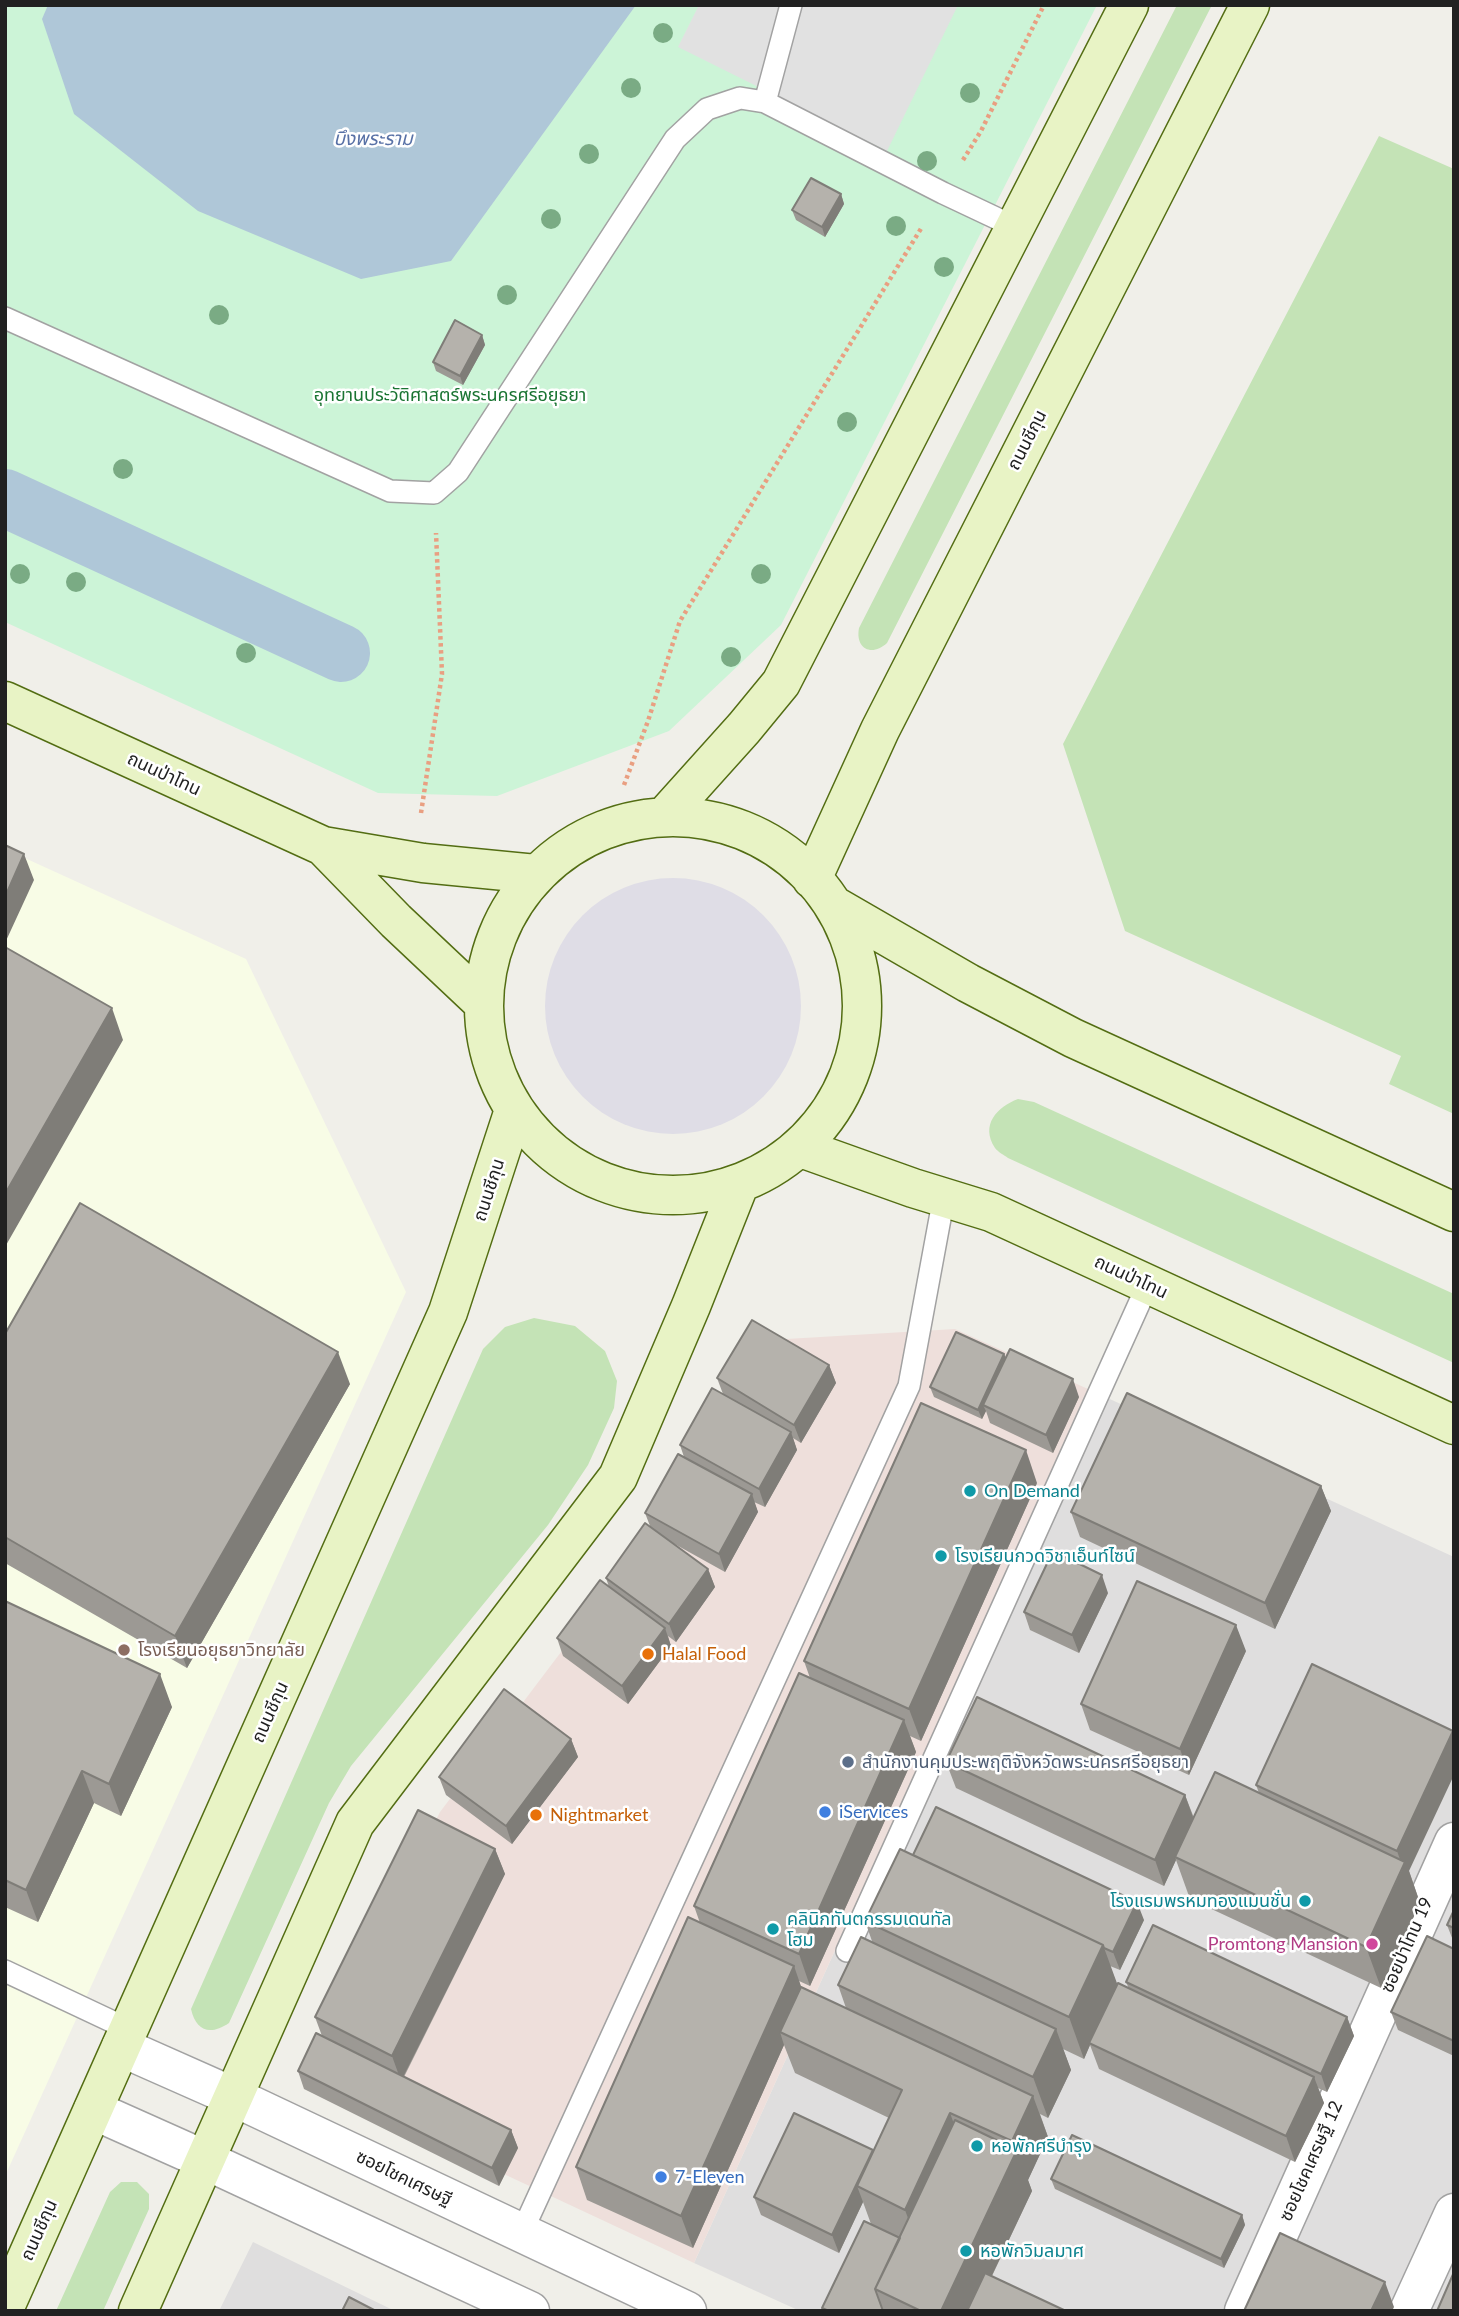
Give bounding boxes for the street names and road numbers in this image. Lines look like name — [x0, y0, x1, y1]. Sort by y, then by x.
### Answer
street label: ถนนชีกุน — [1003, 406, 1051, 474]
street label: ถนนป่าโทน — [124, 748, 204, 800]
street label: ถนนชีกุน — [469, 1156, 509, 1224]
street label: ถนนป่าโทน — [1091, 1251, 1171, 1303]
street label: ถนนชีกุน — [247, 1678, 293, 1746]
street label: ซอยป่าโทน 19 — [1376, 1894, 1438, 1996]
street label: ซอยโชคเศรษฐี 12 — [1275, 2098, 1347, 2224]
street label: ซอยโชคเศรษฐี — [353, 2146, 455, 2210]
street label: ถนนชีกุน — [16, 2196, 62, 2264]

